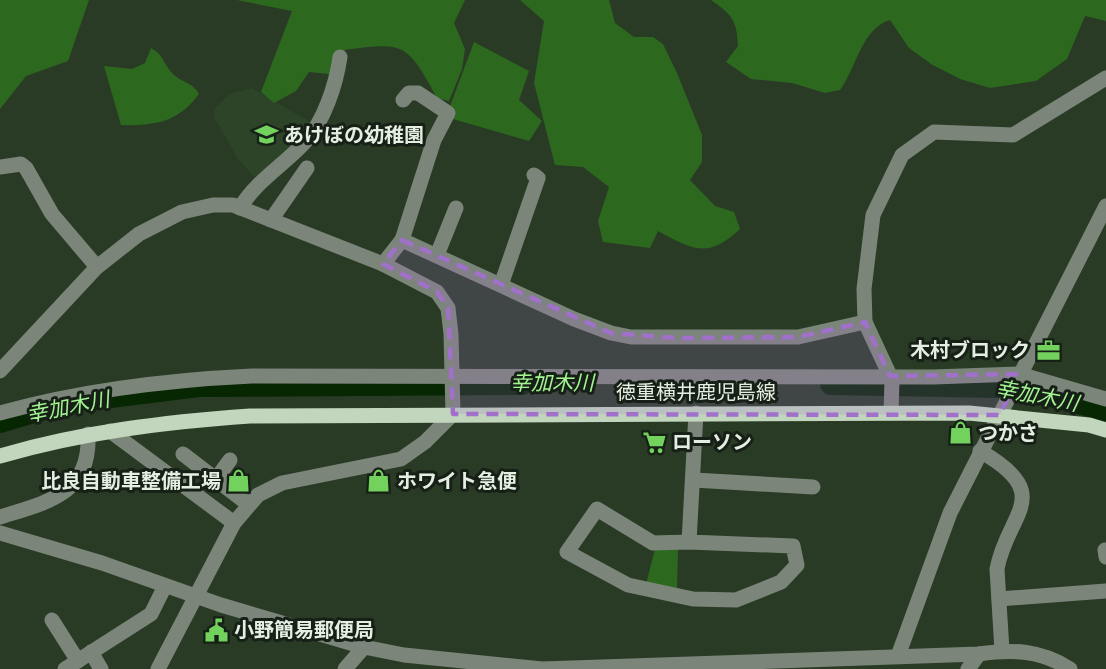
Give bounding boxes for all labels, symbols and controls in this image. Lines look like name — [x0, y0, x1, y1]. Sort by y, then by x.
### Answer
school or university icon: あけぼの幼稚園 — [253, 122, 279, 148]
place label: あけぼの幼稚園 — [284, 124, 424, 146]
office icon: 木村ブロック — [1035, 337, 1061, 363]
place label: 木村ブロック — [910, 339, 1030, 361]
water label: 幸加木川 — [510, 371, 596, 395]
water label: 幸加木川 — [993, 376, 1082, 416]
street label: 徳重横井鹿児島線 — [616, 381, 776, 403]
water label: 幸加木川 — [24, 387, 113, 427]
shop icon: つかさ — [947, 420, 973, 446]
place label: つかさ — [978, 422, 1038, 444]
supermarket icon: ローソン — [641, 429, 667, 455]
place label: ローソン — [672, 431, 752, 453]
shop icon: 比良自動車整備工場 — [226, 468, 252, 494]
shop icon: ホワイト急便 — [366, 468, 392, 494]
place label: 比良自動車整備工場 — [41, 470, 221, 492]
place label: ホワイト急便 — [397, 470, 517, 492]
public building icon: 小野簡易郵便局 — [203, 617, 229, 643]
place label: 小野簡易郵便局 — [234, 619, 374, 641]

